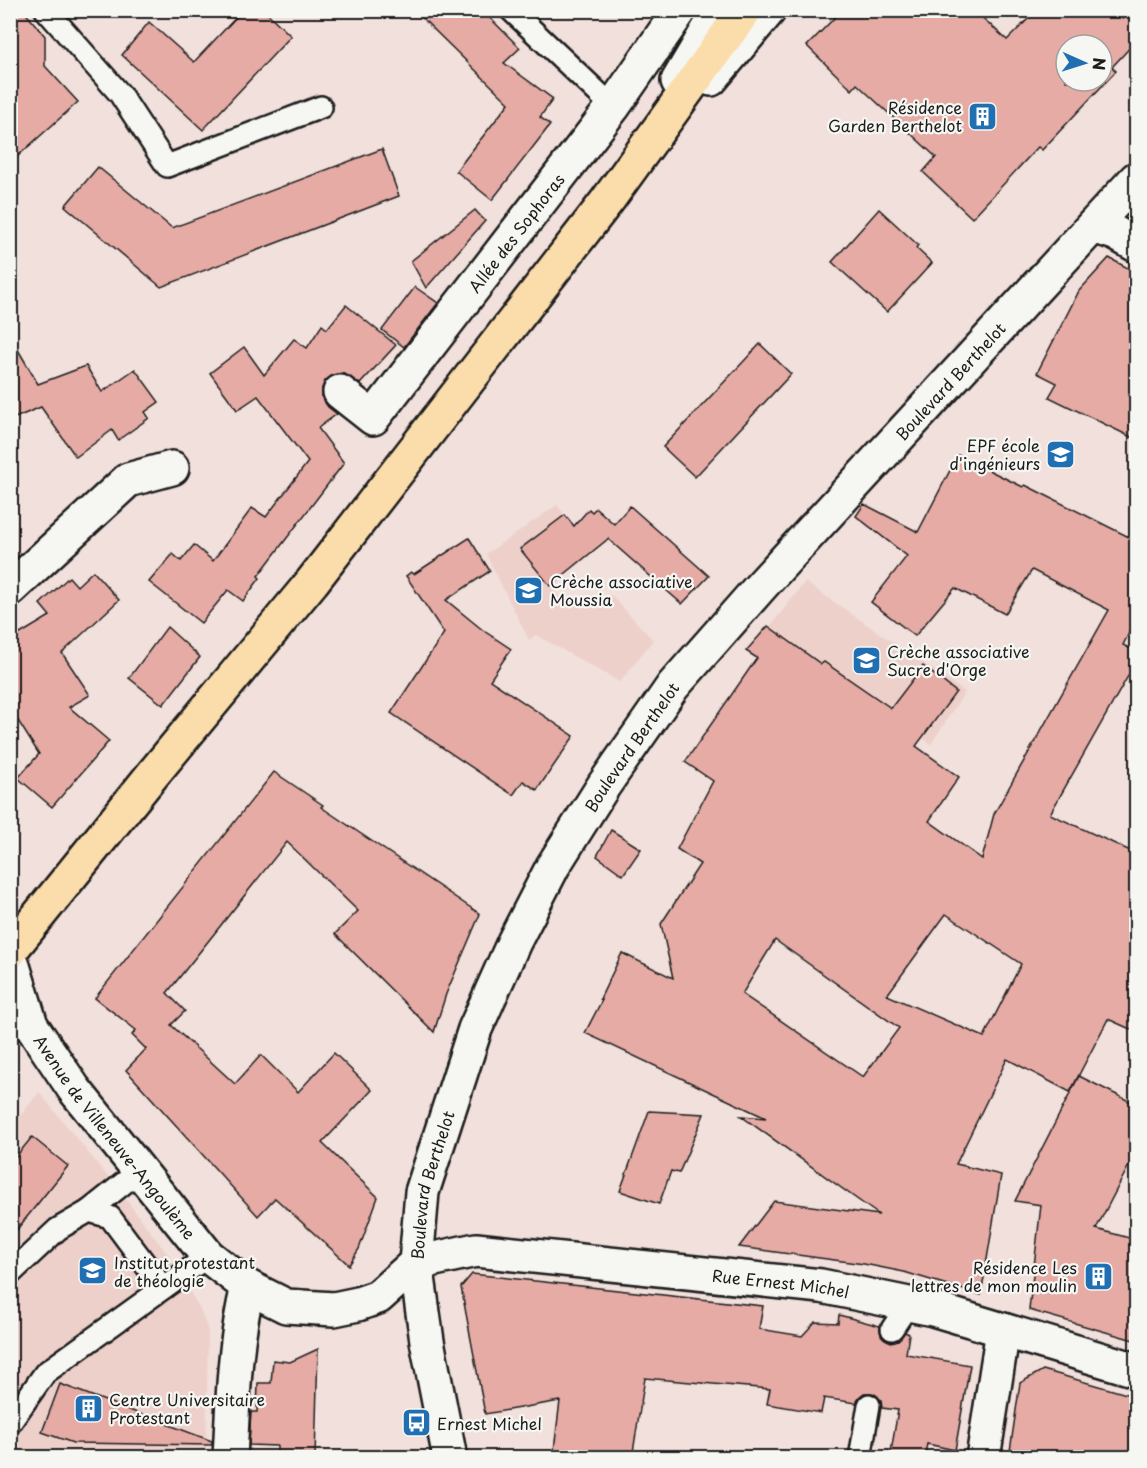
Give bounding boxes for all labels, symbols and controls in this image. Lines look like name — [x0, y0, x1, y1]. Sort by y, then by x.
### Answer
north arrow — [1054, 33, 1114, 93]
text: N — [1088, 57, 1112, 71]
place label: Résidence Garden Berthelot — [828, 95, 962, 137]
building icon: Résidence Garden Berthelot — [967, 100, 999, 132]
street label: Allée des Sophoras — [462, 168, 570, 297]
street label: Boulevard Berthelot — [889, 316, 1011, 445]
place label: EPF école d'ingénieurs — [949, 433, 1040, 475]
school or university icon: EPF école d'ingénieurs — [1045, 438, 1077, 470]
place label: Crèche associative Moussia — [550, 569, 693, 611]
school or university icon: Crèche associative Moussia — [513, 574, 545, 606]
place label: Crèche associative Sucre d'Orge — [887, 639, 1030, 681]
school or university icon: Crèche associative Sucre d'Orge — [850, 644, 882, 676]
street label: Boulevard Berthelot — [578, 677, 685, 816]
street label: Avenue de Villeneuve-Angoulème — [29, 1030, 202, 1244]
street label: Boulevard Berthelot — [404, 1107, 460, 1260]
place label: Institut protestant de théologie — [114, 1250, 255, 1292]
school or university icon: Institut protestant de théologie — [77, 1255, 109, 1287]
place label: Résidence Les lettres de mon moulin — [911, 1255, 1077, 1297]
building icon: Résidence Les lettres de mon moulin — [1082, 1260, 1114, 1292]
street label: Rue Ernest Michel — [711, 1263, 851, 1303]
place label: Centre Universitaire Protestant — [109, 1387, 265, 1429]
building icon: Centre Universitaire Protestant — [72, 1392, 104, 1424]
bus stop icon: Ernest Michel — [400, 1407, 432, 1439]
place label: Ernest Michel — [437, 1411, 542, 1435]

